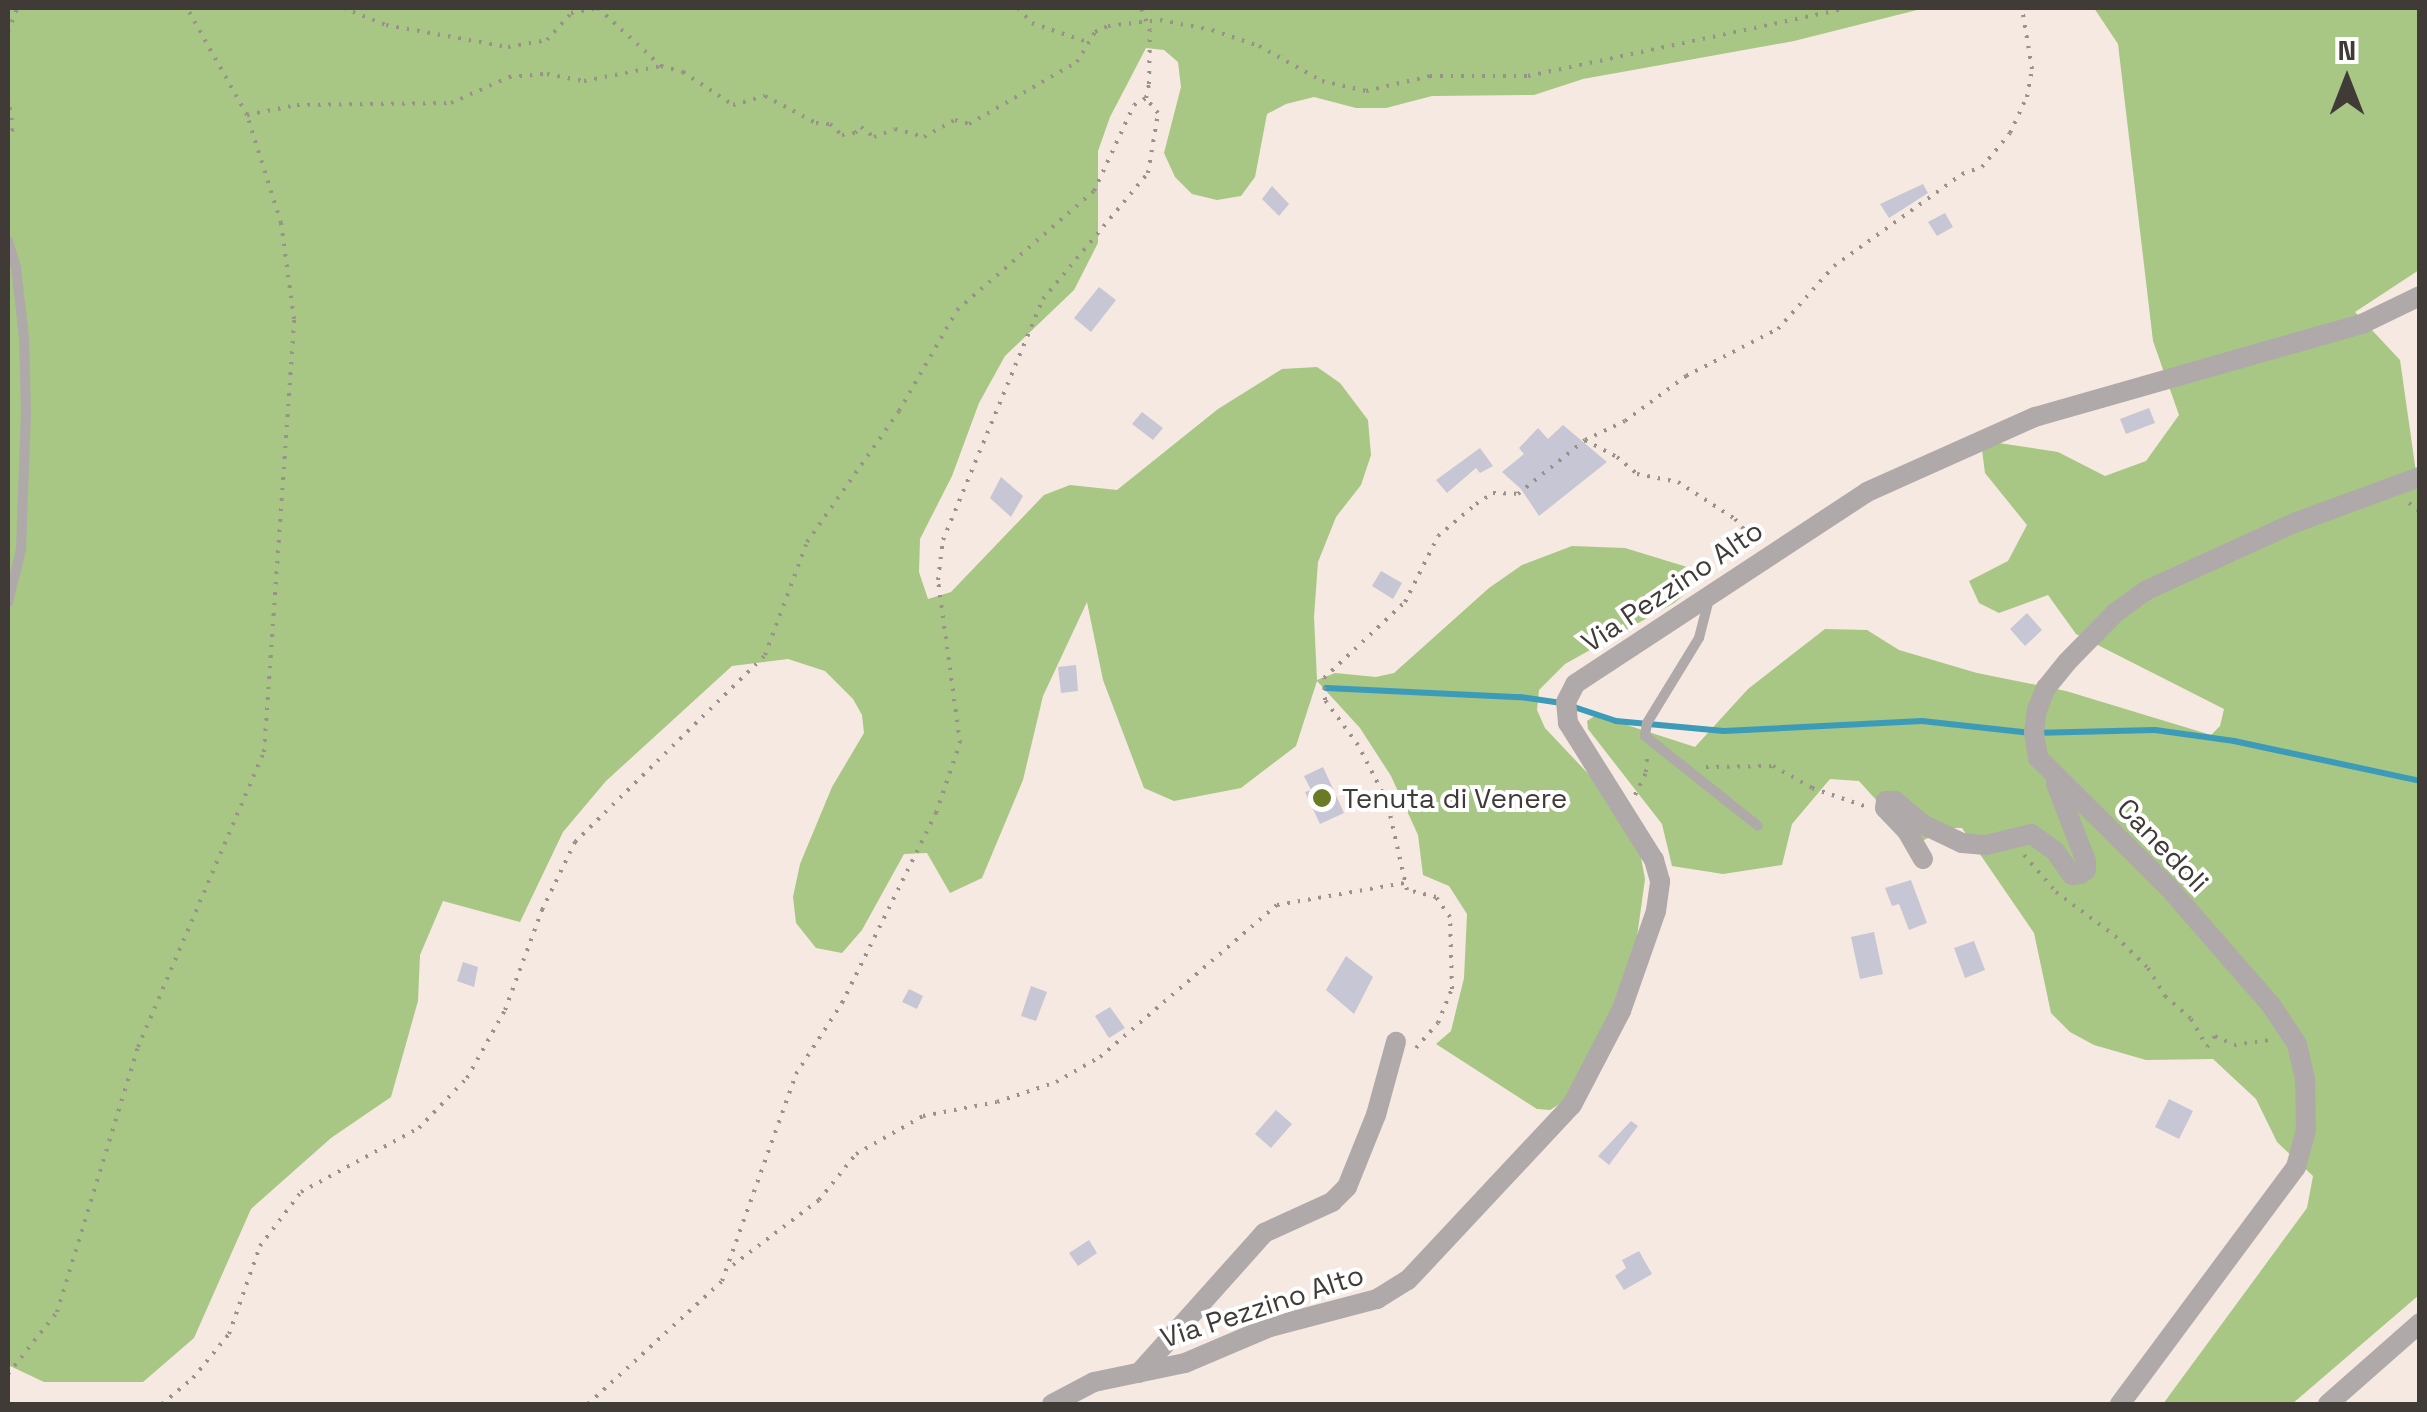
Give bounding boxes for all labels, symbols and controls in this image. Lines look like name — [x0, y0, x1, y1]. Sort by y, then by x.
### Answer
north arrow — [2297, 30, 2397, 130]
text: N — [2338, 32, 2356, 68]
street label: Via Pezzino Alto — [1575, 513, 1769, 659]
place label: Tenuta di Venere — [1342, 781, 1568, 815]
marker: Tenuta di Venere — [1311, 787, 1333, 809]
street label: Canedoli — [2110, 791, 2216, 899]
street label: Via Pezzino Alto — [1156, 1257, 1368, 1355]

